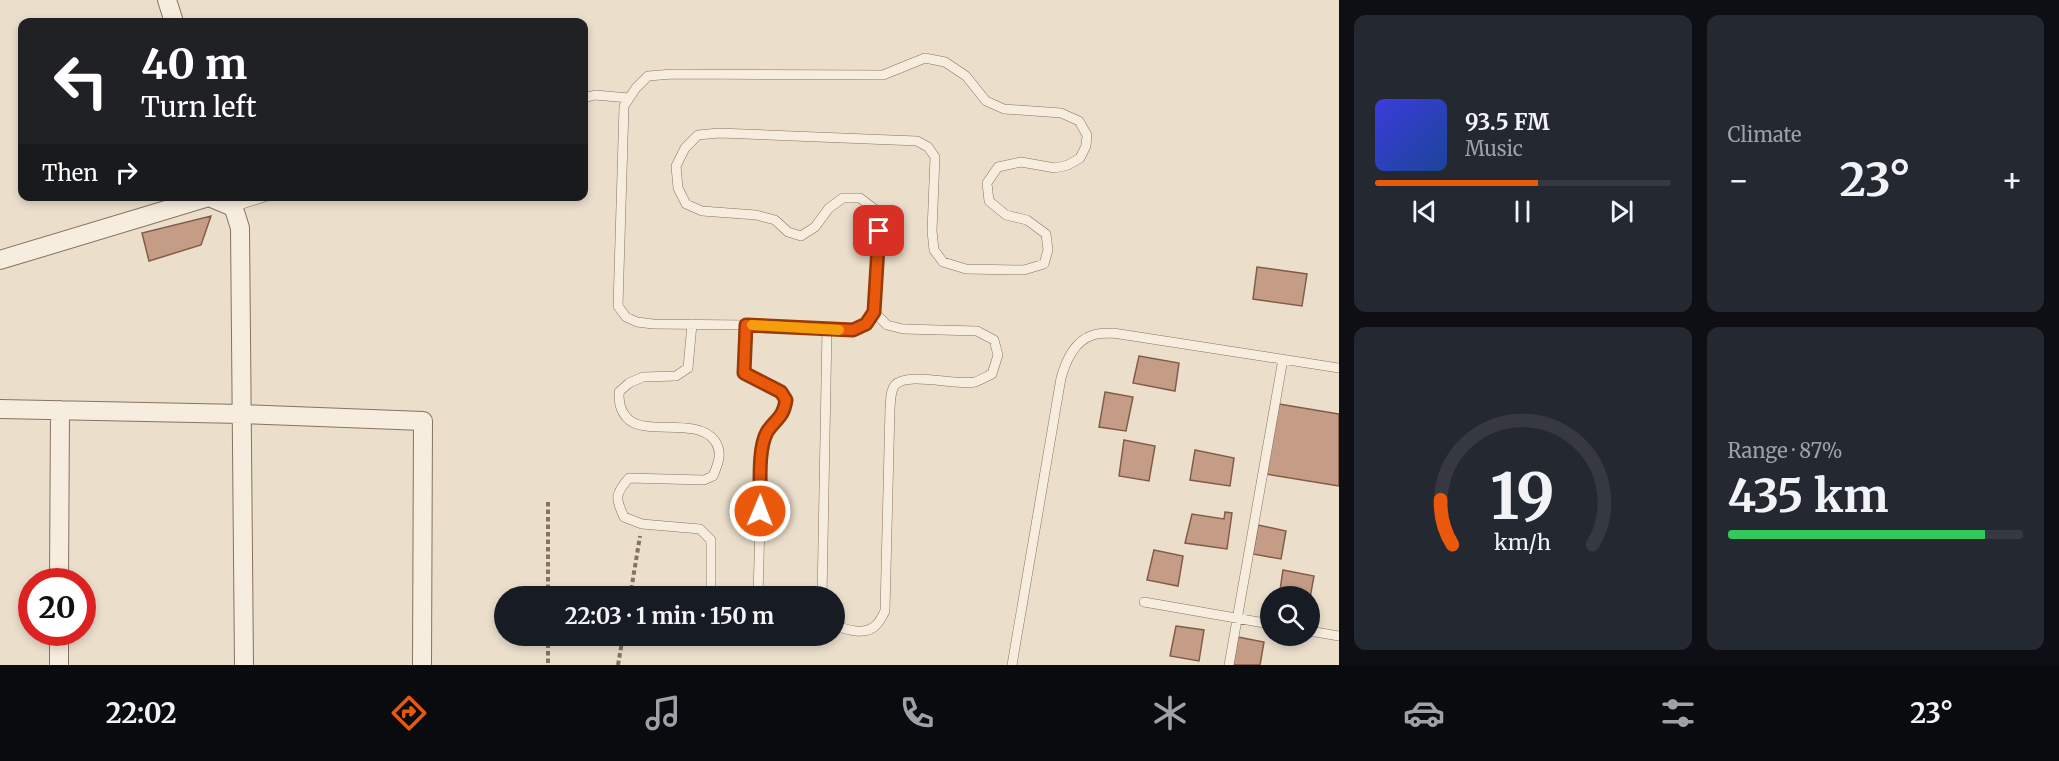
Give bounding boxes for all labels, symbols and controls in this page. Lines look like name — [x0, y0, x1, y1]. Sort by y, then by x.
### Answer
text: 40 m — [141, 38, 247, 90]
icon: left — [42, 42, 120, 120]
text: Turn left — [141, 90, 256, 124]
text: 93.5 FM — [1465, 108, 1550, 136]
text: Climate — [1728, 122, 1802, 147]
text: Music — [1465, 136, 1523, 161]
text: 23° — [1840, 152, 1911, 208]
icon: right — [110, 156, 143, 189]
text: Then — [42, 159, 98, 187]
text: − — [1728, 160, 1750, 201]
text: + — [2001, 160, 2023, 201]
icon: previous — [1408, 195, 1441, 228]
icon: pause — [1506, 195, 1539, 228]
icon: next — [1605, 195, 1638, 228]
pin — [853, 205, 904, 256]
icon: arrive — [862, 214, 895, 247]
text: Range · 87% — [1728, 438, 1843, 463]
text: 19 — [1491, 458, 1555, 536]
text: 435 km — [1728, 468, 1888, 524]
position arrow — [728, 479, 792, 543]
text: km/h — [1494, 530, 1551, 557]
speed limit sign: 20 — [18, 568, 96, 646]
map controls — [1260, 586, 1320, 646]
button: search — [1260, 586, 1320, 646]
text: 22:03 · 1 min · 150 m — [565, 602, 774, 630]
icon: directions — [388, 692, 430, 734]
icon: music — [642, 692, 684, 734]
icon: phone — [896, 692, 938, 734]
icon: climate — [1149, 692, 1191, 734]
icon: car — [1403, 692, 1445, 734]
icon: filters — [1657, 692, 1699, 734]
text: 22:02 — [106, 696, 177, 730]
text: 23° — [1910, 696, 1953, 730]

